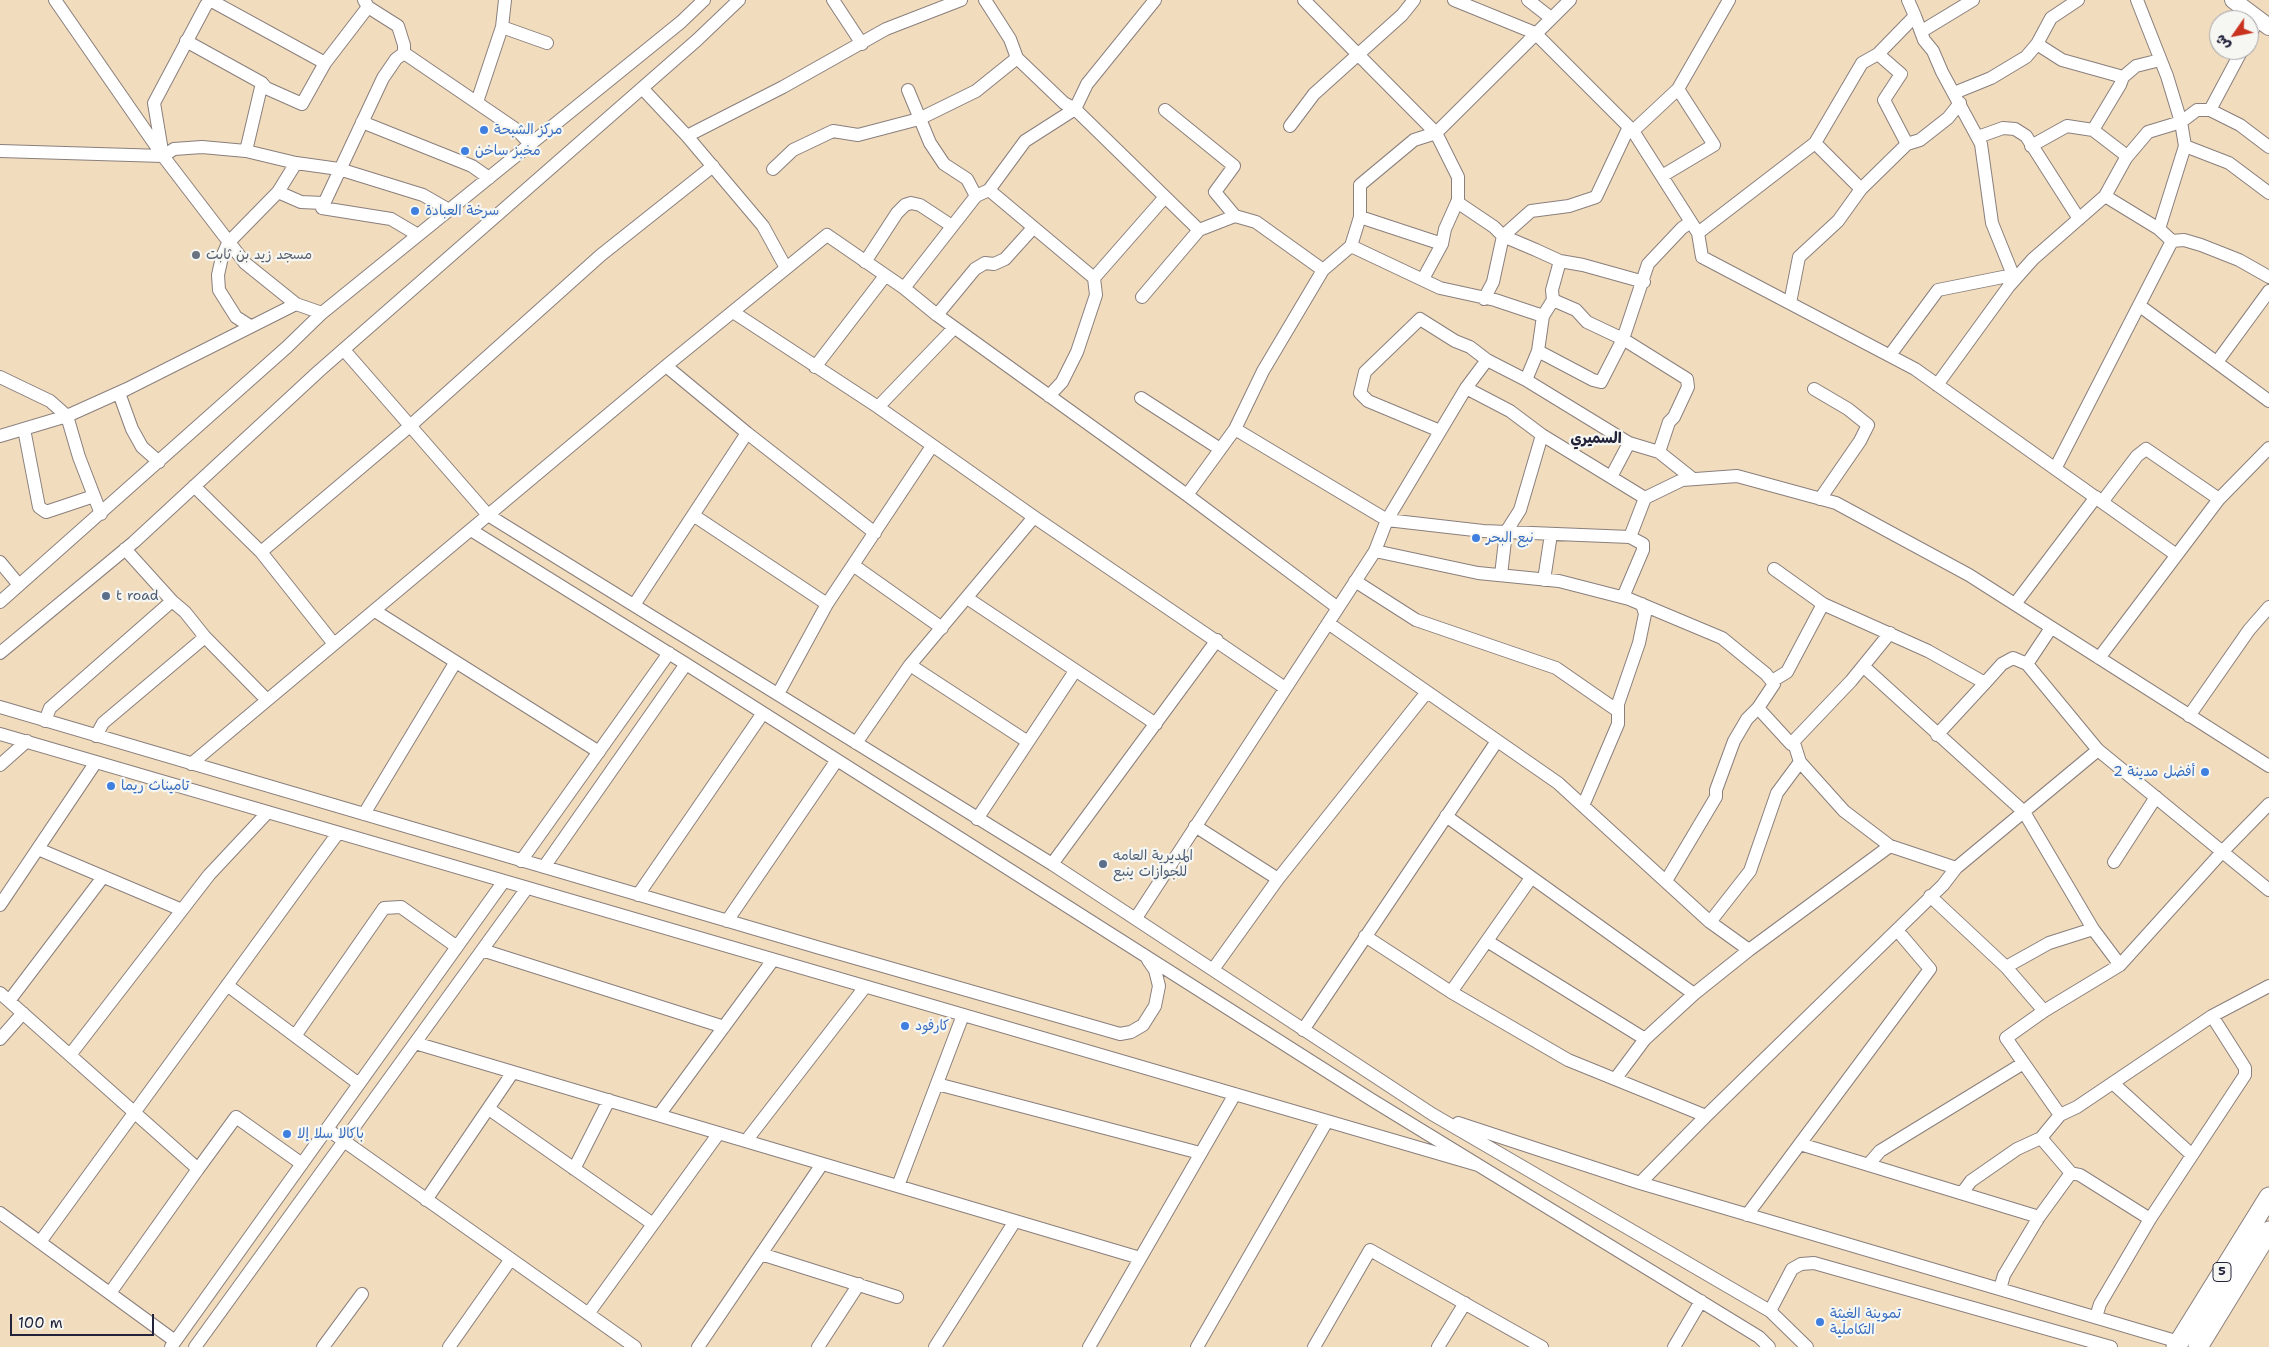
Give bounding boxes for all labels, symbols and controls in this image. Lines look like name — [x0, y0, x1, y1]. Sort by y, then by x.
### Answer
north arrow — [2209, 10, 2259, 60]
text: ش — [2211, 31, 2234, 54]
place label: مركز الشبحة — [494, 122, 562, 138]
marker: مركز الشبحة — [478, 124, 490, 136]
place label: مخبز ساخن — [475, 143, 541, 159]
marker: مخبز ساخن — [459, 145, 471, 157]
place label: سرخة العبادة — [425, 203, 499, 219]
marker: سرخة العبادة — [409, 205, 421, 217]
place label: مسجد زيد بن ثابت — [206, 247, 312, 263]
marker: مسجد زيد بن ثابت — [190, 249, 202, 261]
district label: السميري — [1571, 430, 1621, 448]
place label: نبع البحر — [1486, 530, 1534, 546]
marker: نبع البحر — [1470, 532, 1482, 544]
place label: t road — [116, 588, 159, 604]
marker: t road — [100, 590, 112, 602]
place label: 2 أفضل مدينة — [2113, 764, 2195, 780]
marker: 2 أفضل مدينة — [2199, 766, 2211, 778]
place label: تاميناث ريما — [121, 778, 189, 794]
marker: تاميناث ريما — [105, 780, 117, 792]
place label: المديرية العامه للجوازات ينبع — [1113, 848, 1193, 880]
marker: المديرية العامه للجوازات ينبع — [1097, 858, 1109, 870]
place label: كارفود — [915, 1018, 949, 1034]
marker: كارفود — [899, 1020, 911, 1032]
place label: باكالا سلا إلا — [297, 1126, 364, 1142]
marker: باكالا سلا إلا — [281, 1128, 293, 1140]
road number: 5 — [2213, 1262, 2231, 1282]
scale bar — [12, 1304, 156, 1336]
place label: تموينة الغيثة التكاملية — [1830, 1306, 1901, 1338]
text: 100 m — [18, 1313, 63, 1333]
marker: تموينة الغيثة التكاملية — [1814, 1316, 1826, 1328]

